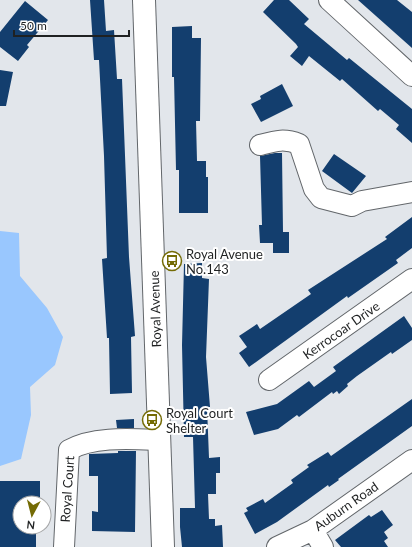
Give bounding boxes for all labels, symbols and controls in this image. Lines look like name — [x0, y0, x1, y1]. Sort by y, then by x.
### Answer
scale bar — [14, 12, 129, 38]
text: 50 m — [20, 18, 47, 33]
place label: Royal Avenue No.143 — [186, 246, 263, 277]
bus stop icon: Royal Avenue No.143 — [161, 250, 183, 272]
street label: Royal Avenue — [146, 270, 164, 348]
street label: Kerrocoar Drive — [299, 297, 383, 362]
place label: Royal Court Shelter — [166, 405, 233, 436]
bus stop icon: Royal Court Shelter — [141, 409, 163, 431]
street label: Royal Court — [57, 455, 77, 523]
street label: Auburn Road — [311, 478, 381, 534]
north arrow — [12, 495, 52, 535]
text: N — [26, 518, 36, 532]

